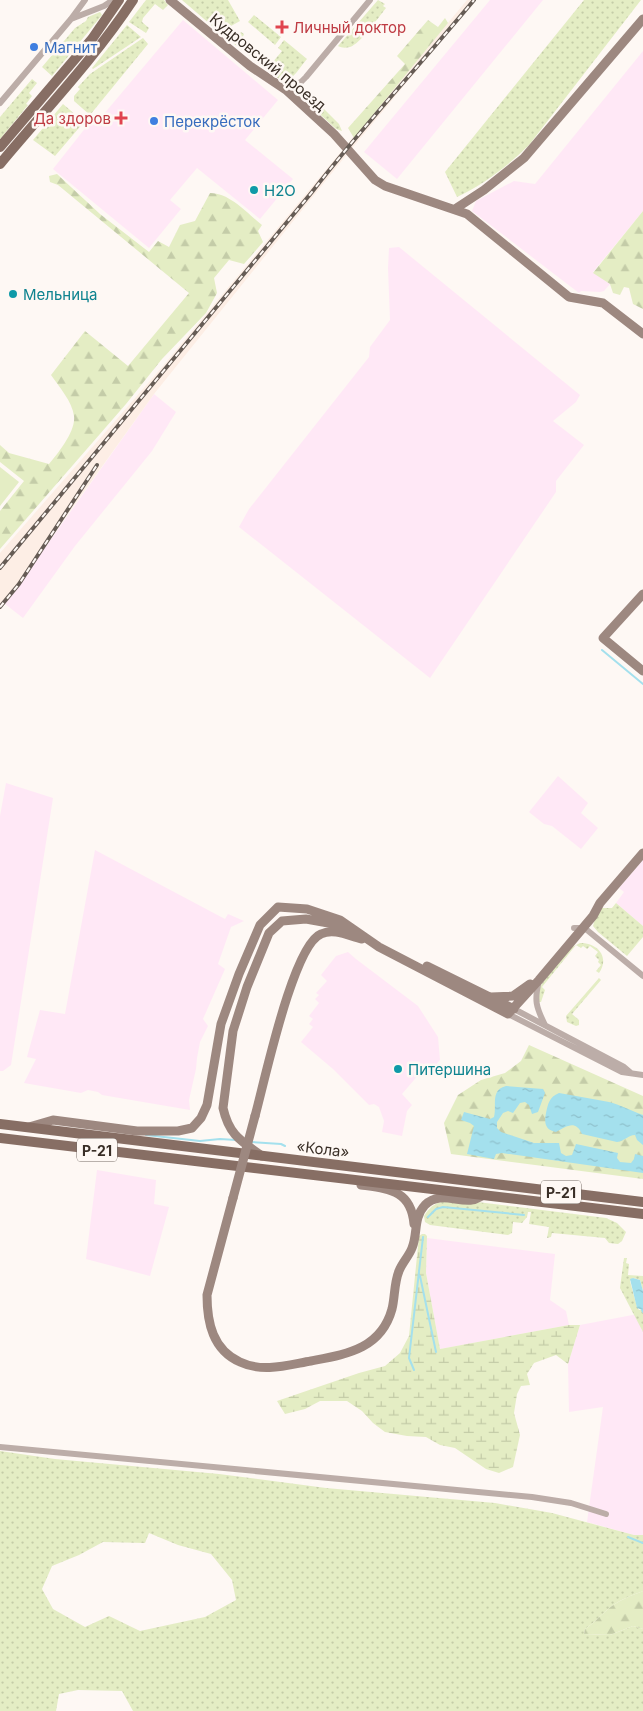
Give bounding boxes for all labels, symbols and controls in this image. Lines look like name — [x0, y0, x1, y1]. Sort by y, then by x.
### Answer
street label: Кудровский проезд — [206, 9, 330, 115]
place label: Личный доктор — [293, 18, 406, 37]
marker: Личный доктор — [275, 20, 289, 34]
place label: Магнит — [44, 38, 97, 57]
marker: Магнит — [28, 41, 40, 53]
place label: Да здоров — [34, 109, 111, 128]
marker: Да здоров — [115, 112, 127, 124]
place label: Перекрёсток — [164, 112, 260, 131]
marker: Перекрёсток — [148, 115, 160, 127]
place label: H2O — [264, 181, 296, 200]
marker: H2O — [248, 184, 260, 196]
place label: Мельница — [23, 285, 97, 304]
marker: Мельница — [7, 288, 19, 300]
place label: Питершина — [408, 1060, 491, 1079]
marker: Питершина — [392, 1063, 404, 1075]
street label: «Кола» — [296, 1136, 350, 1162]
road number: Р-21 — [77, 1138, 117, 1162]
road number: Р-21 — [541, 1180, 581, 1204]

